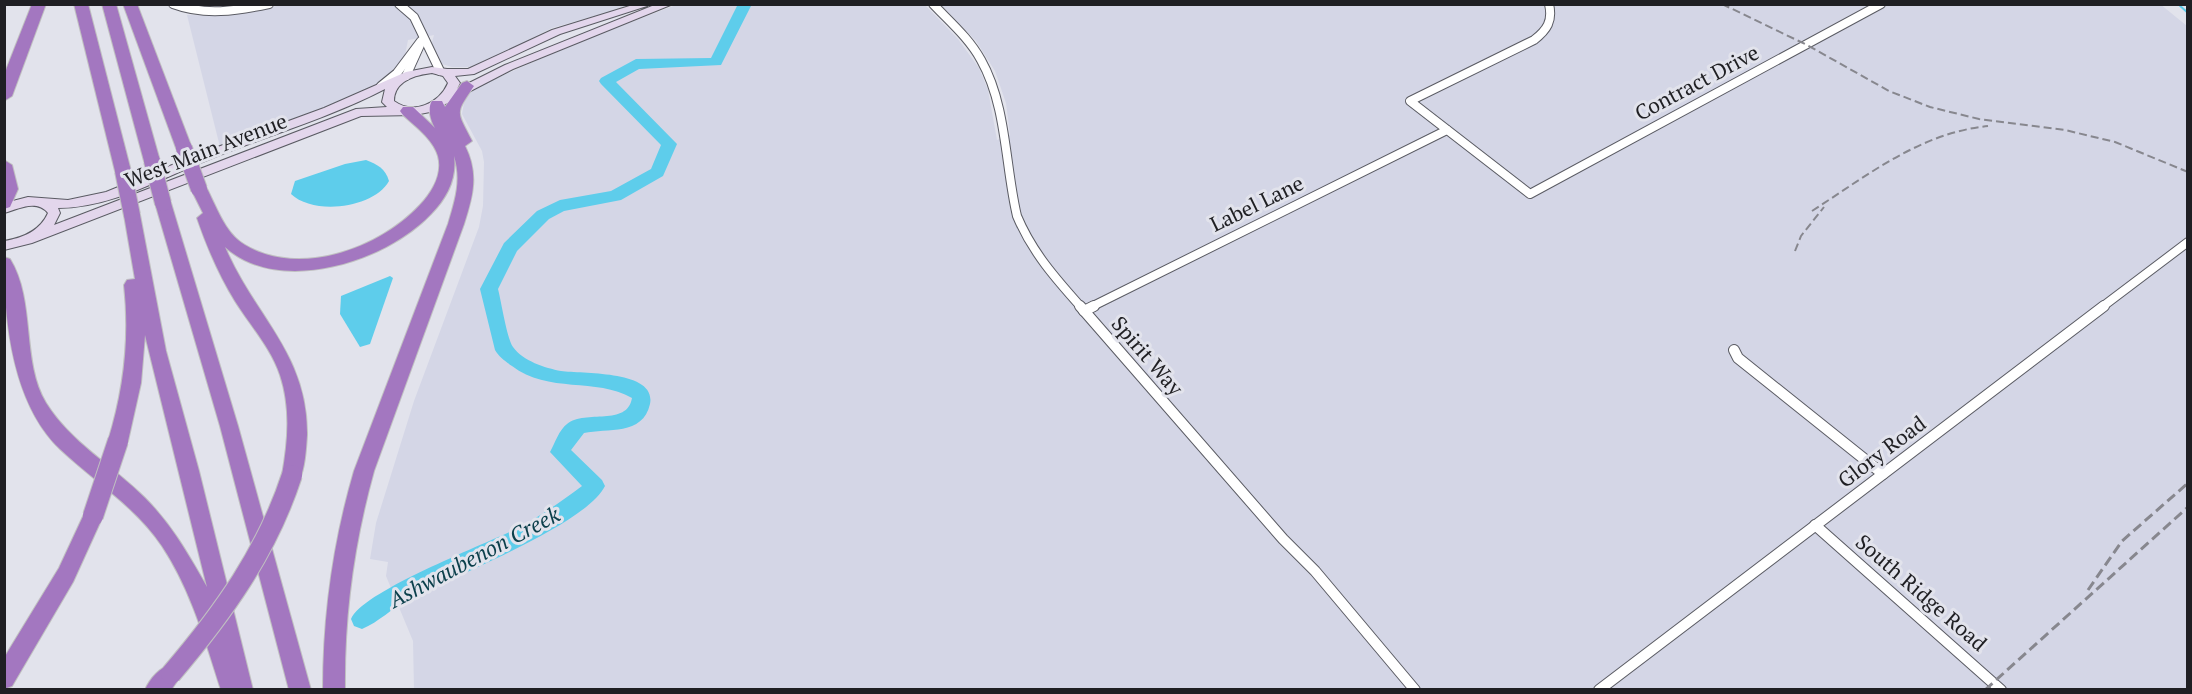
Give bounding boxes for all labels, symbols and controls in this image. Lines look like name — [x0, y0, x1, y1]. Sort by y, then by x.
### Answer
street label: Contract Drive — [1630, 38, 1763, 126]
street label: West Main Avenue — [120, 106, 291, 194]
street label: Label Lane — [1205, 168, 1308, 238]
street label: Spirit Way — [1106, 310, 1190, 401]
street label: Glory Road — [1832, 409, 1931, 493]
water label: Ashwaubenon Creek — [381, 499, 565, 615]
street label: South Ridge Road — [1850, 528, 1993, 657]

